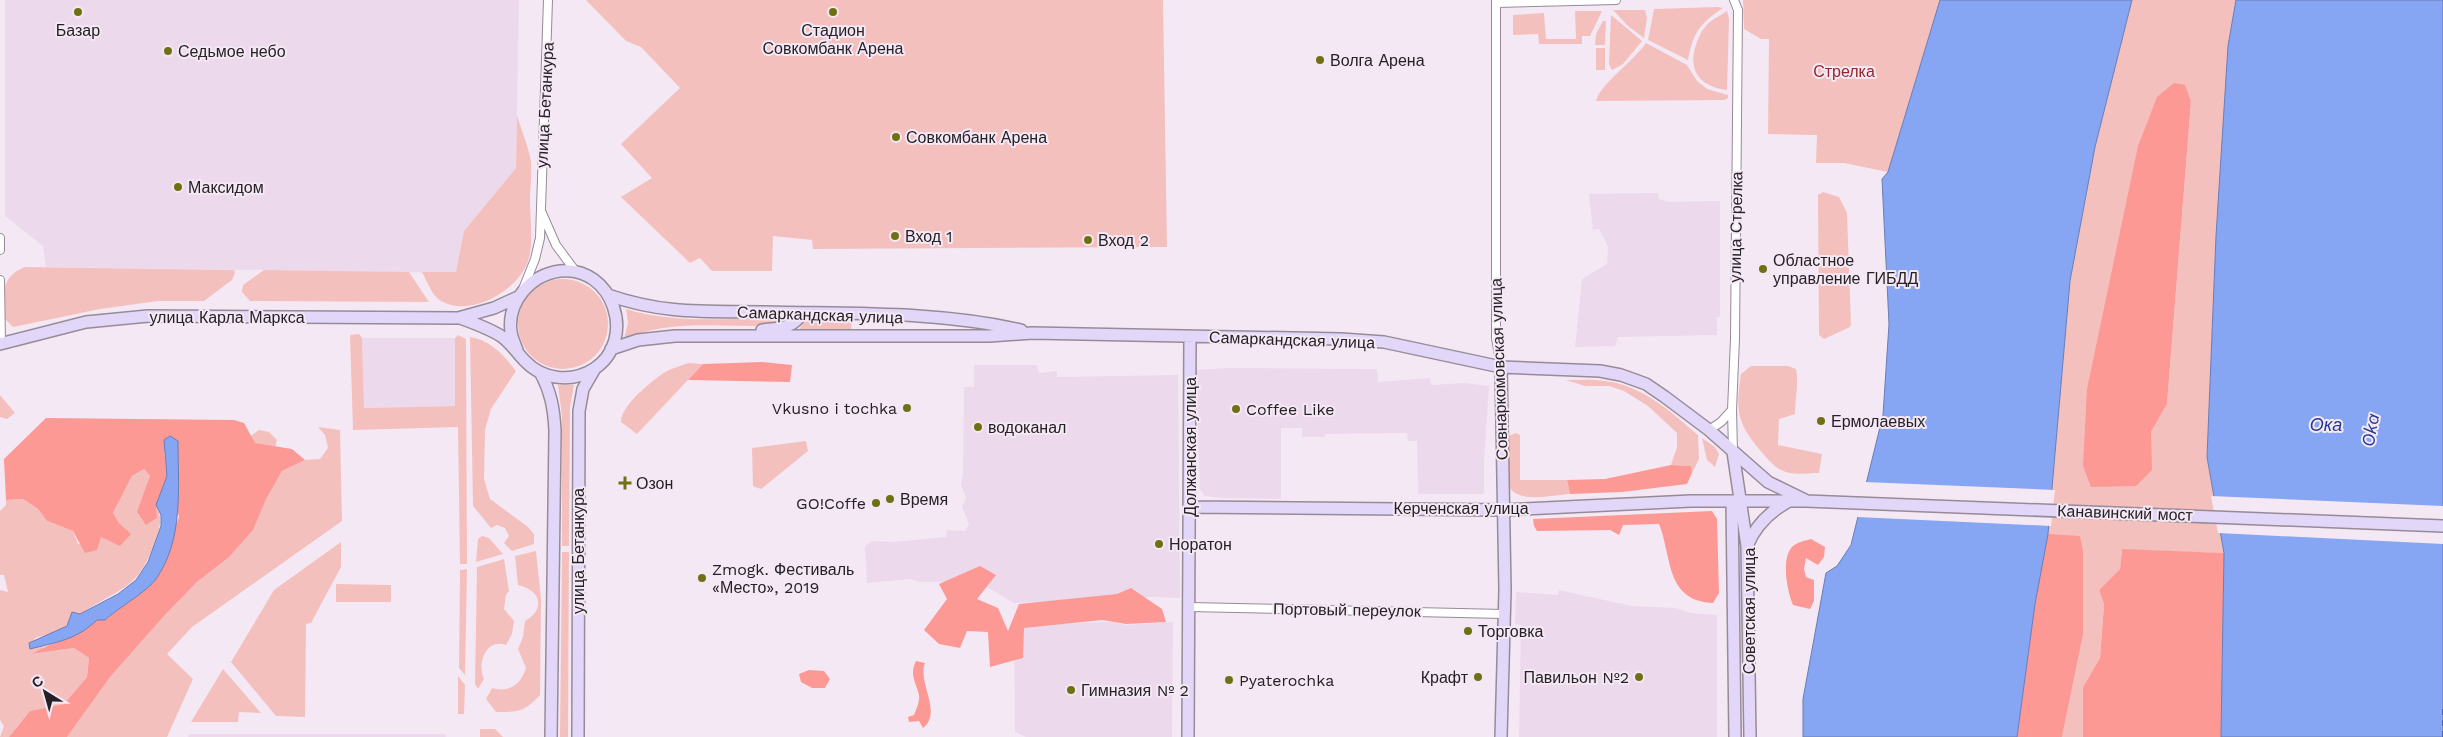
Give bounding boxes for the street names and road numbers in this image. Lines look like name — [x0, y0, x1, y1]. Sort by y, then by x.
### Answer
street label: улица Бетанкура — [532, 42, 558, 168]
street label: улица Стрелка — [1726, 171, 1746, 283]
street label: Совнаркомовская улица — [1486, 278, 1512, 460]
street label: Самаркандская улица — [737, 303, 903, 327]
street label: улица Карла Маркса — [149, 308, 305, 327]
street label: Самаркандская улица — [1209, 328, 1375, 352]
street label: Должанская улица — [1181, 377, 1200, 517]
street label: улица Бетанкура — [569, 488, 588, 614]
street label: Керченская улица — [1393, 499, 1529, 518]
street label: Канавинский мост — [2057, 501, 2194, 525]
street label: Советская улица — [1740, 548, 1759, 674]
street label: Портовый переулок — [1273, 599, 1422, 621]

